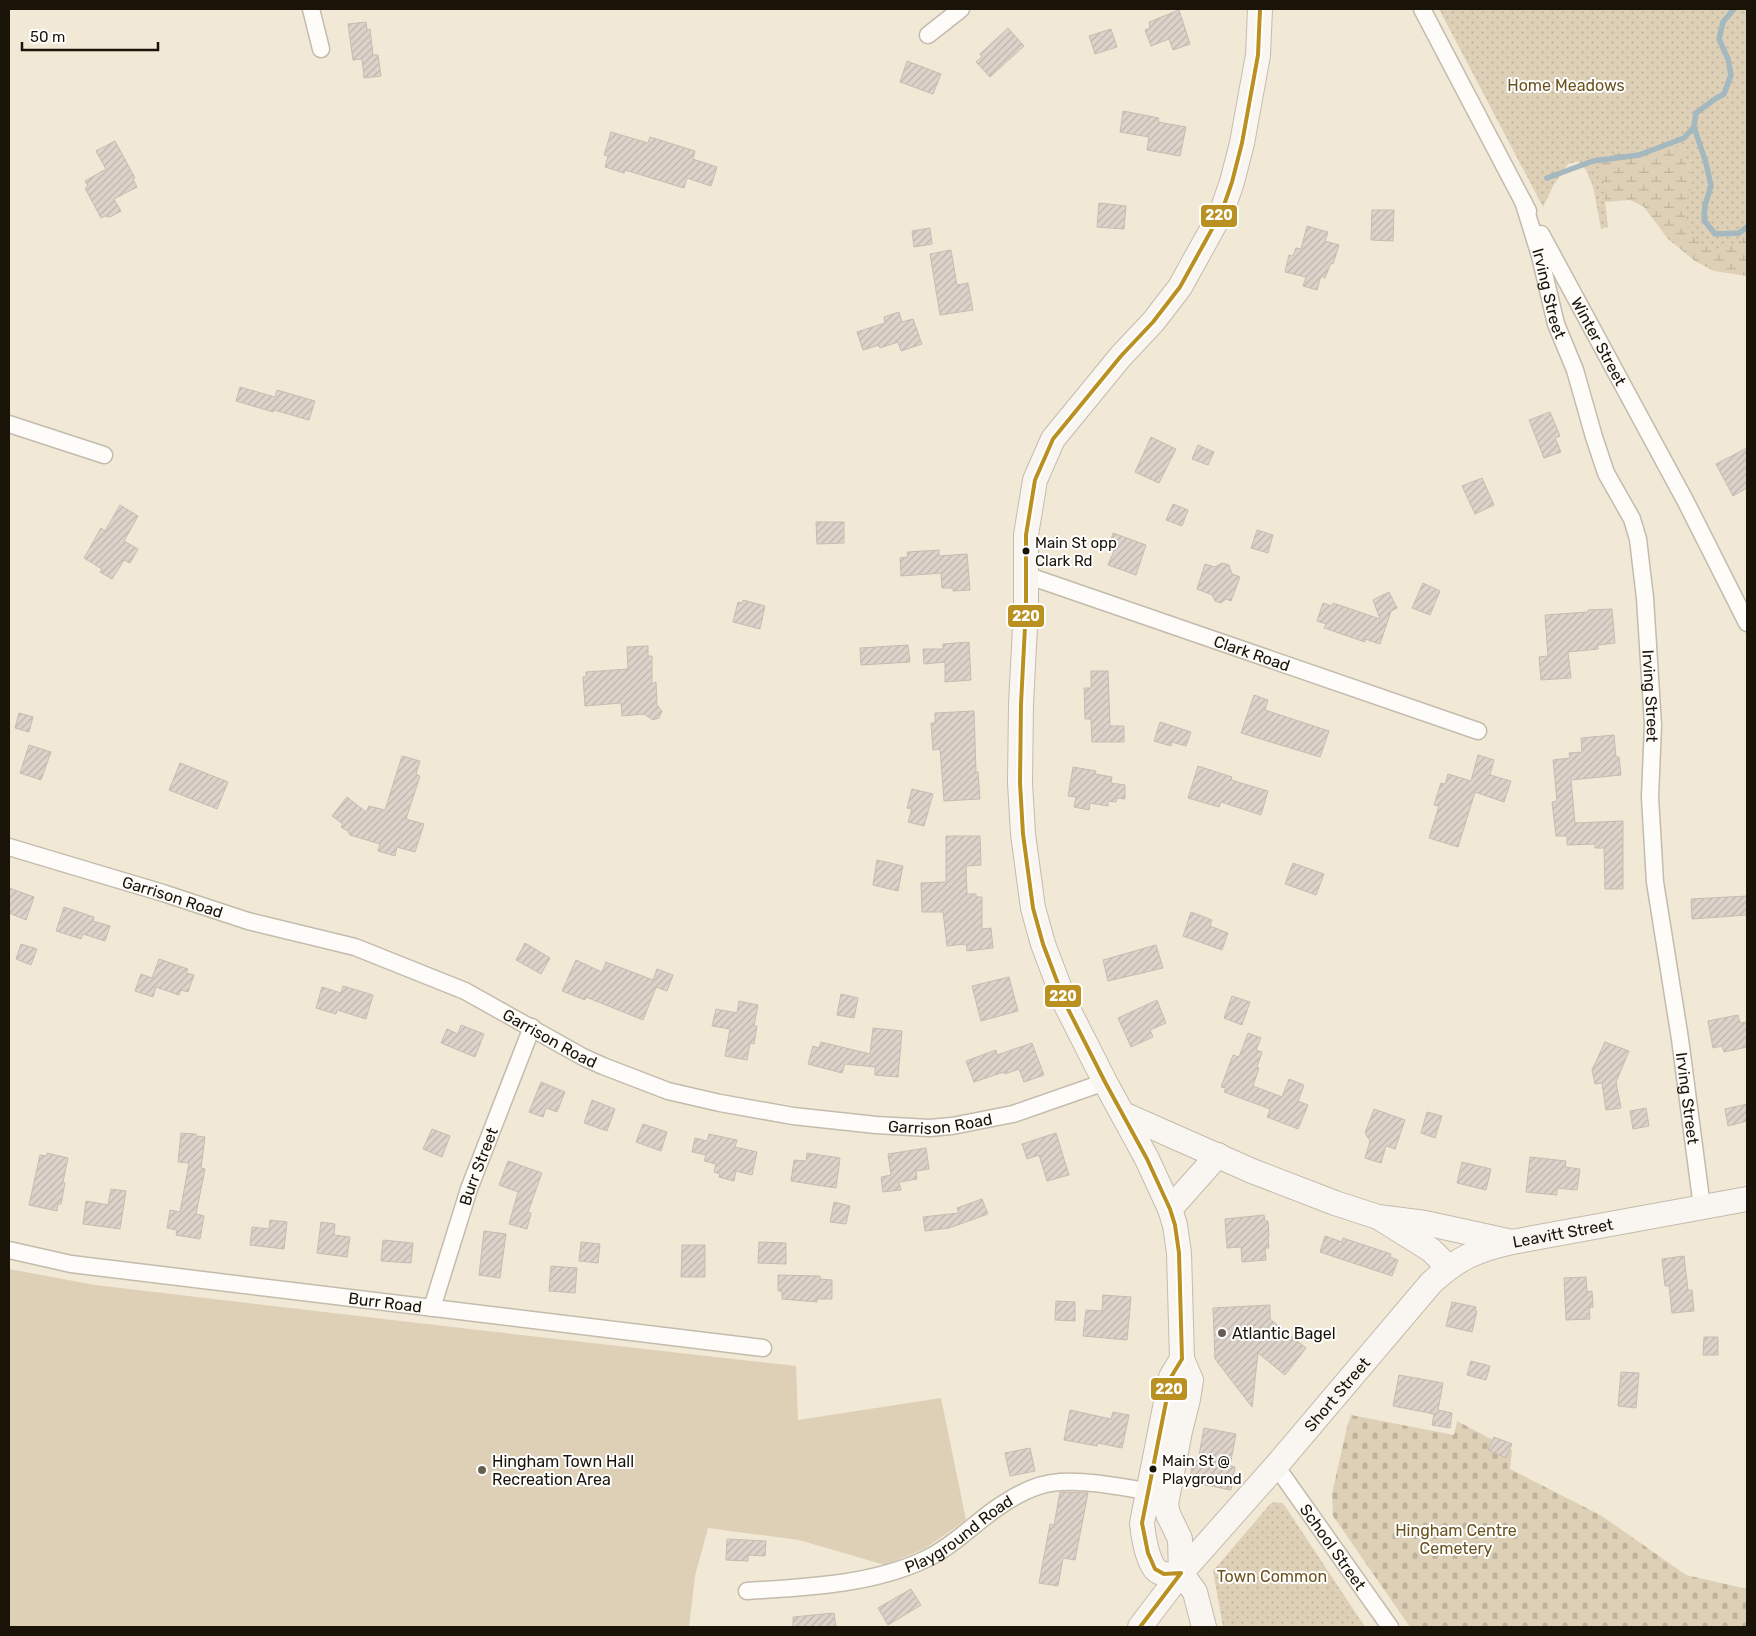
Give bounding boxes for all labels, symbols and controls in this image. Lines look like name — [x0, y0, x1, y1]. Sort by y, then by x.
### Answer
scale bar — [22, 20, 159, 52]
text: 50 m — [30, 28, 65, 46]
park label: Home Meadows — [1507, 76, 1625, 95]
line badge: 220 — [1200, 204, 1238, 228]
text: 220 — [1205, 207, 1233, 224]
street label: Irving Street — [1528, 246, 1570, 342]
street label: Winter Street — [1567, 294, 1630, 389]
place label: Main St opp Clark Rd — [1035, 534, 1117, 570]
marker: Main St opp Clark Rd — [1021, 546, 1031, 556]
line badge: 220 — [1007, 604, 1045, 628]
text: 220 — [1012, 608, 1040, 625]
street label: Clark Road — [1211, 632, 1292, 675]
street label: Irving Street — [1638, 649, 1662, 743]
street label: Garrison Road — [120, 872, 225, 922]
line badge: 220 — [1044, 984, 1082, 1008]
text: 220 — [1049, 988, 1077, 1005]
street label: Garrison Road — [499, 1005, 600, 1072]
street label: Irving Street — [1672, 1051, 1703, 1145]
street label: Garrison Road — [887, 1109, 994, 1138]
street label: Burr Street — [455, 1125, 502, 1208]
street label: Leavitt Street — [1511, 1215, 1615, 1252]
street label: Burr Road — [347, 1289, 423, 1317]
place label: Atlantic Bagel — [1232, 1324, 1336, 1343]
marker: Atlantic Bagel — [1216, 1327, 1228, 1339]
street label: Short Street — [1300, 1353, 1374, 1436]
line badge: 220 — [1150, 1377, 1188, 1401]
text: 220 — [1155, 1381, 1183, 1398]
place label: Hingham Town Hall Recreation Area — [492, 1452, 634, 1489]
place label: Main St @ Playground — [1162, 1452, 1242, 1488]
marker: Hingham Town Hall Recreation Area — [476, 1464, 488, 1476]
marker: Main St @ Playground — [1148, 1464, 1158, 1474]
street label: Playground Road — [902, 1491, 1016, 1577]
street label: School Street — [1296, 1500, 1370, 1594]
park label: Hingham Centre Cemetery — [1395, 1521, 1517, 1558]
park label: Town Common — [1217, 1567, 1327, 1586]

